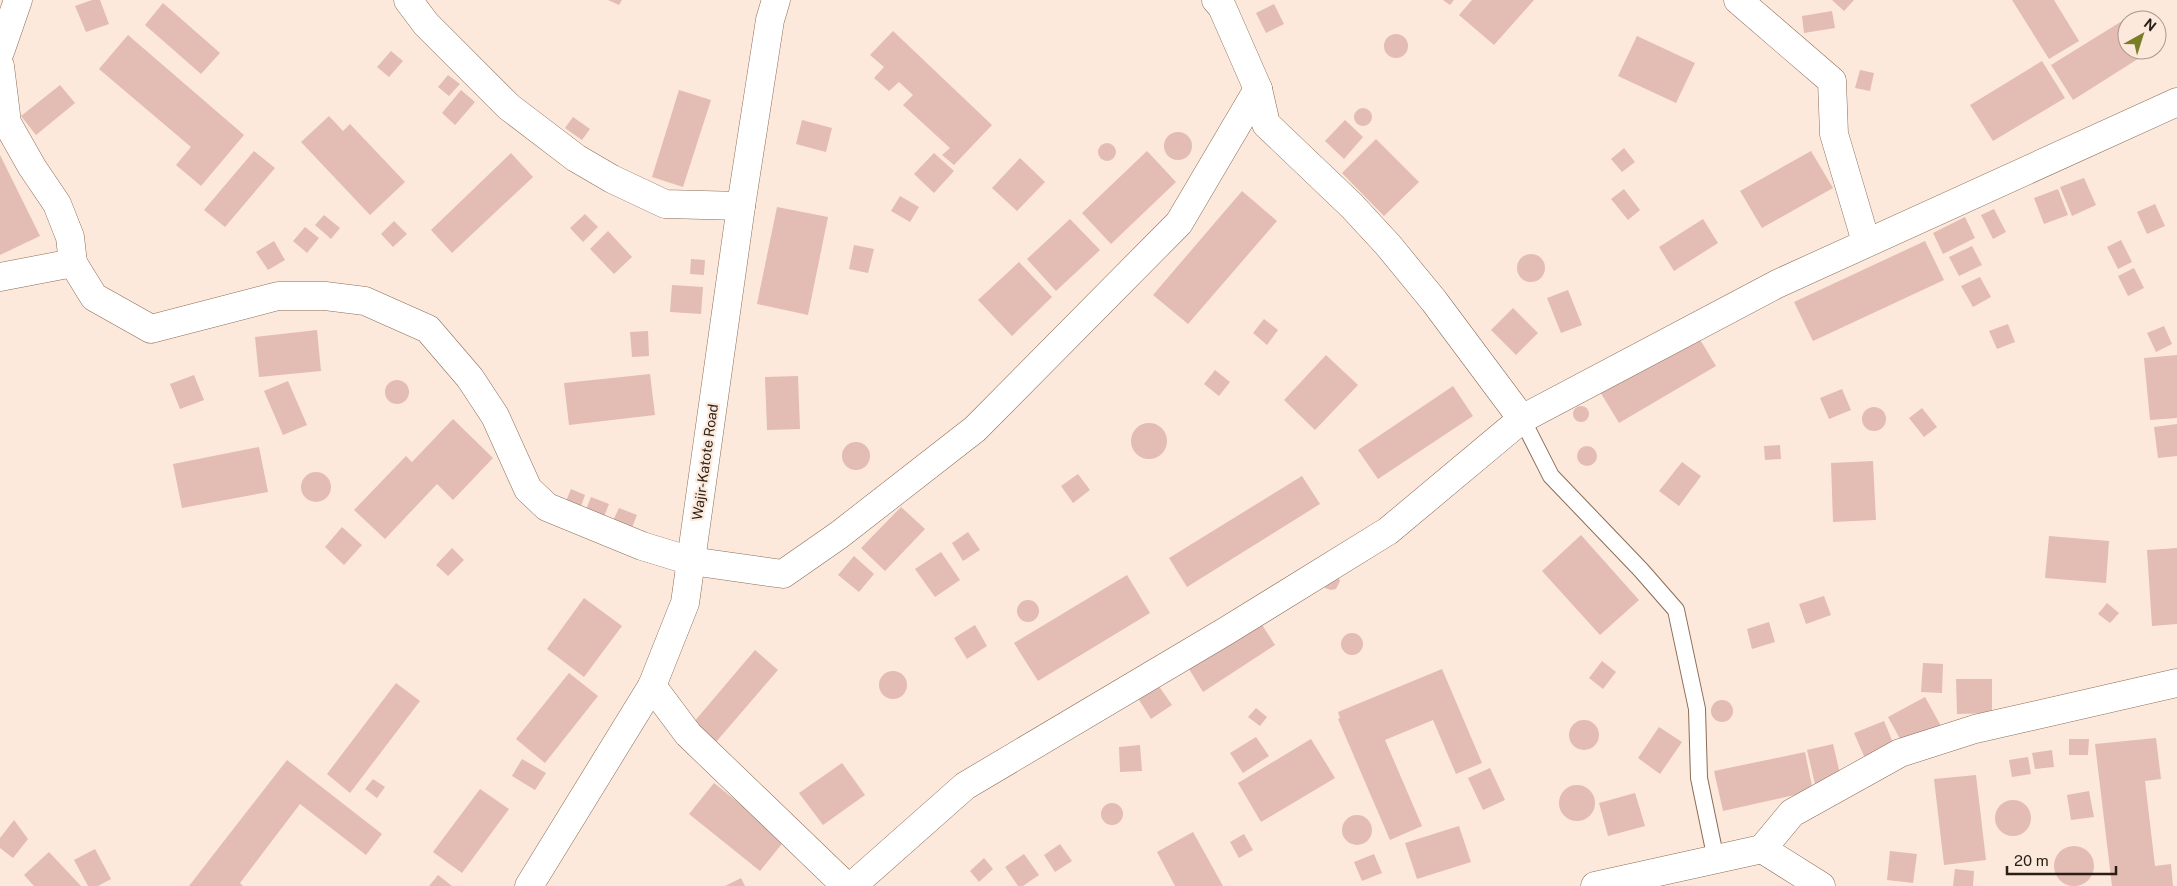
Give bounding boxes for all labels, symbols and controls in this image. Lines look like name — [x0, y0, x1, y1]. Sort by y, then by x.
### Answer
north arrow — [2117, 10, 2167, 60]
text: N — [2141, 15, 2159, 35]
street label: Wajir-Katote Road — [689, 403, 721, 521]
scale bar — [2007, 844, 2116, 876]
text: 20 m — [2014, 852, 2049, 869]

